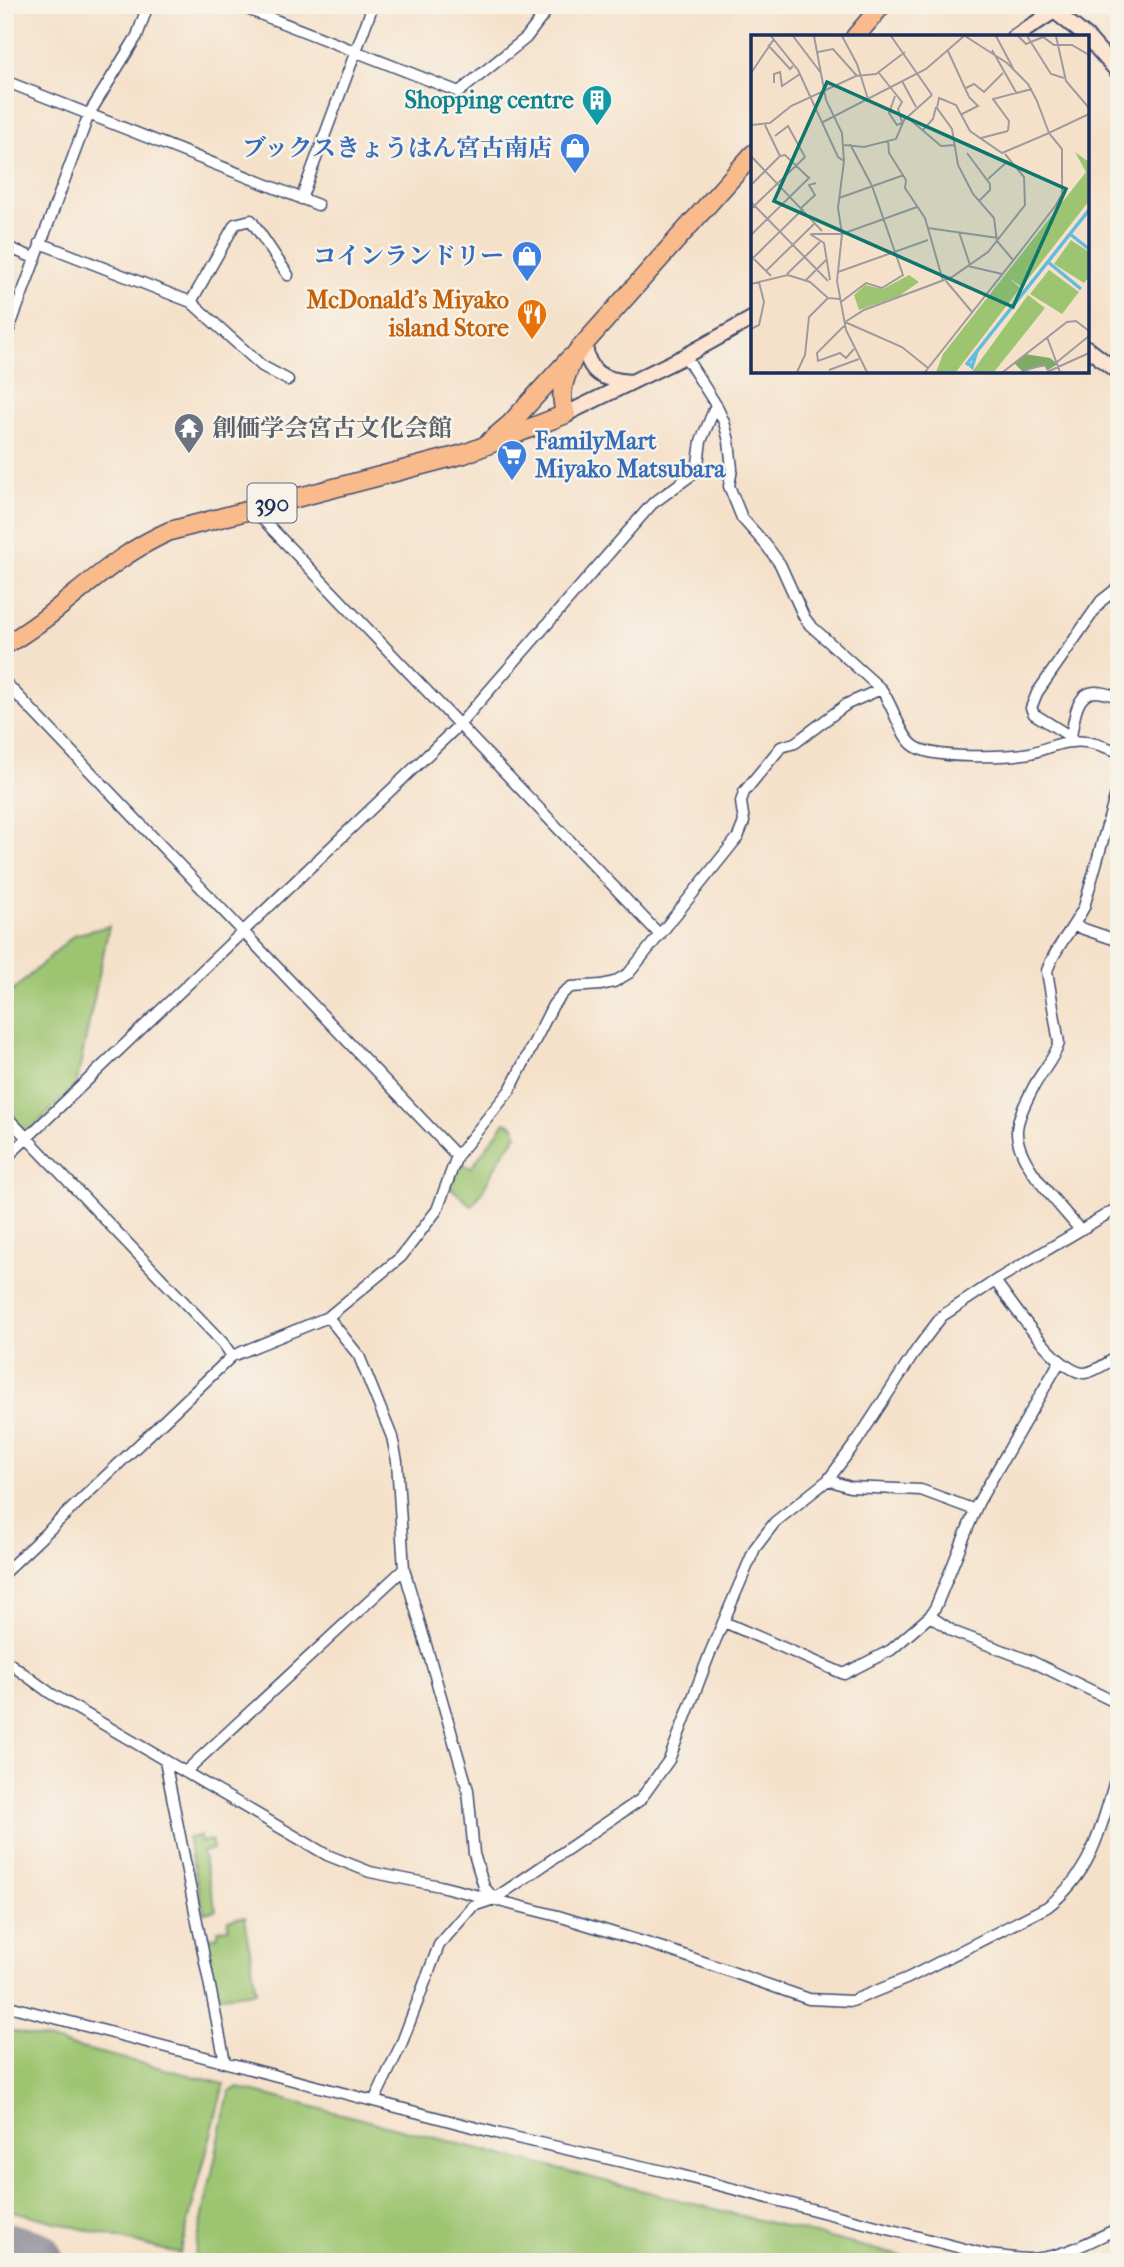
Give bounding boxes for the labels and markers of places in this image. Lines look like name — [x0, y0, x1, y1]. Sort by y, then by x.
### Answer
building icon: Shopping centre — [580, 83, 614, 127]
place label: Shopping centre — [404, 86, 574, 114]
shop icon: ブックスきょうはん宮古南店 — [558, 131, 592, 175]
place label: ブックスきょうはん宮古南店 — [242, 134, 552, 162]
shop icon: コインランドリー — [510, 239, 544, 283]
place label: コインランドリー — [313, 242, 504, 270]
place label: McDonald's Miyako island Store — [307, 286, 509, 342]
restaurant icon: McDonald's Miyako island Store — [515, 297, 549, 341]
temple icon: 創価学会宮古文化会館 — [172, 411, 206, 455]
place label: 創価学会宮古文化会館 — [212, 414, 452, 442]
place label: FamilyMart Miyako Matsubara — [534, 427, 726, 483]
supermarket icon: FamilyMart Miyako Matsubara — [495, 438, 529, 482]

